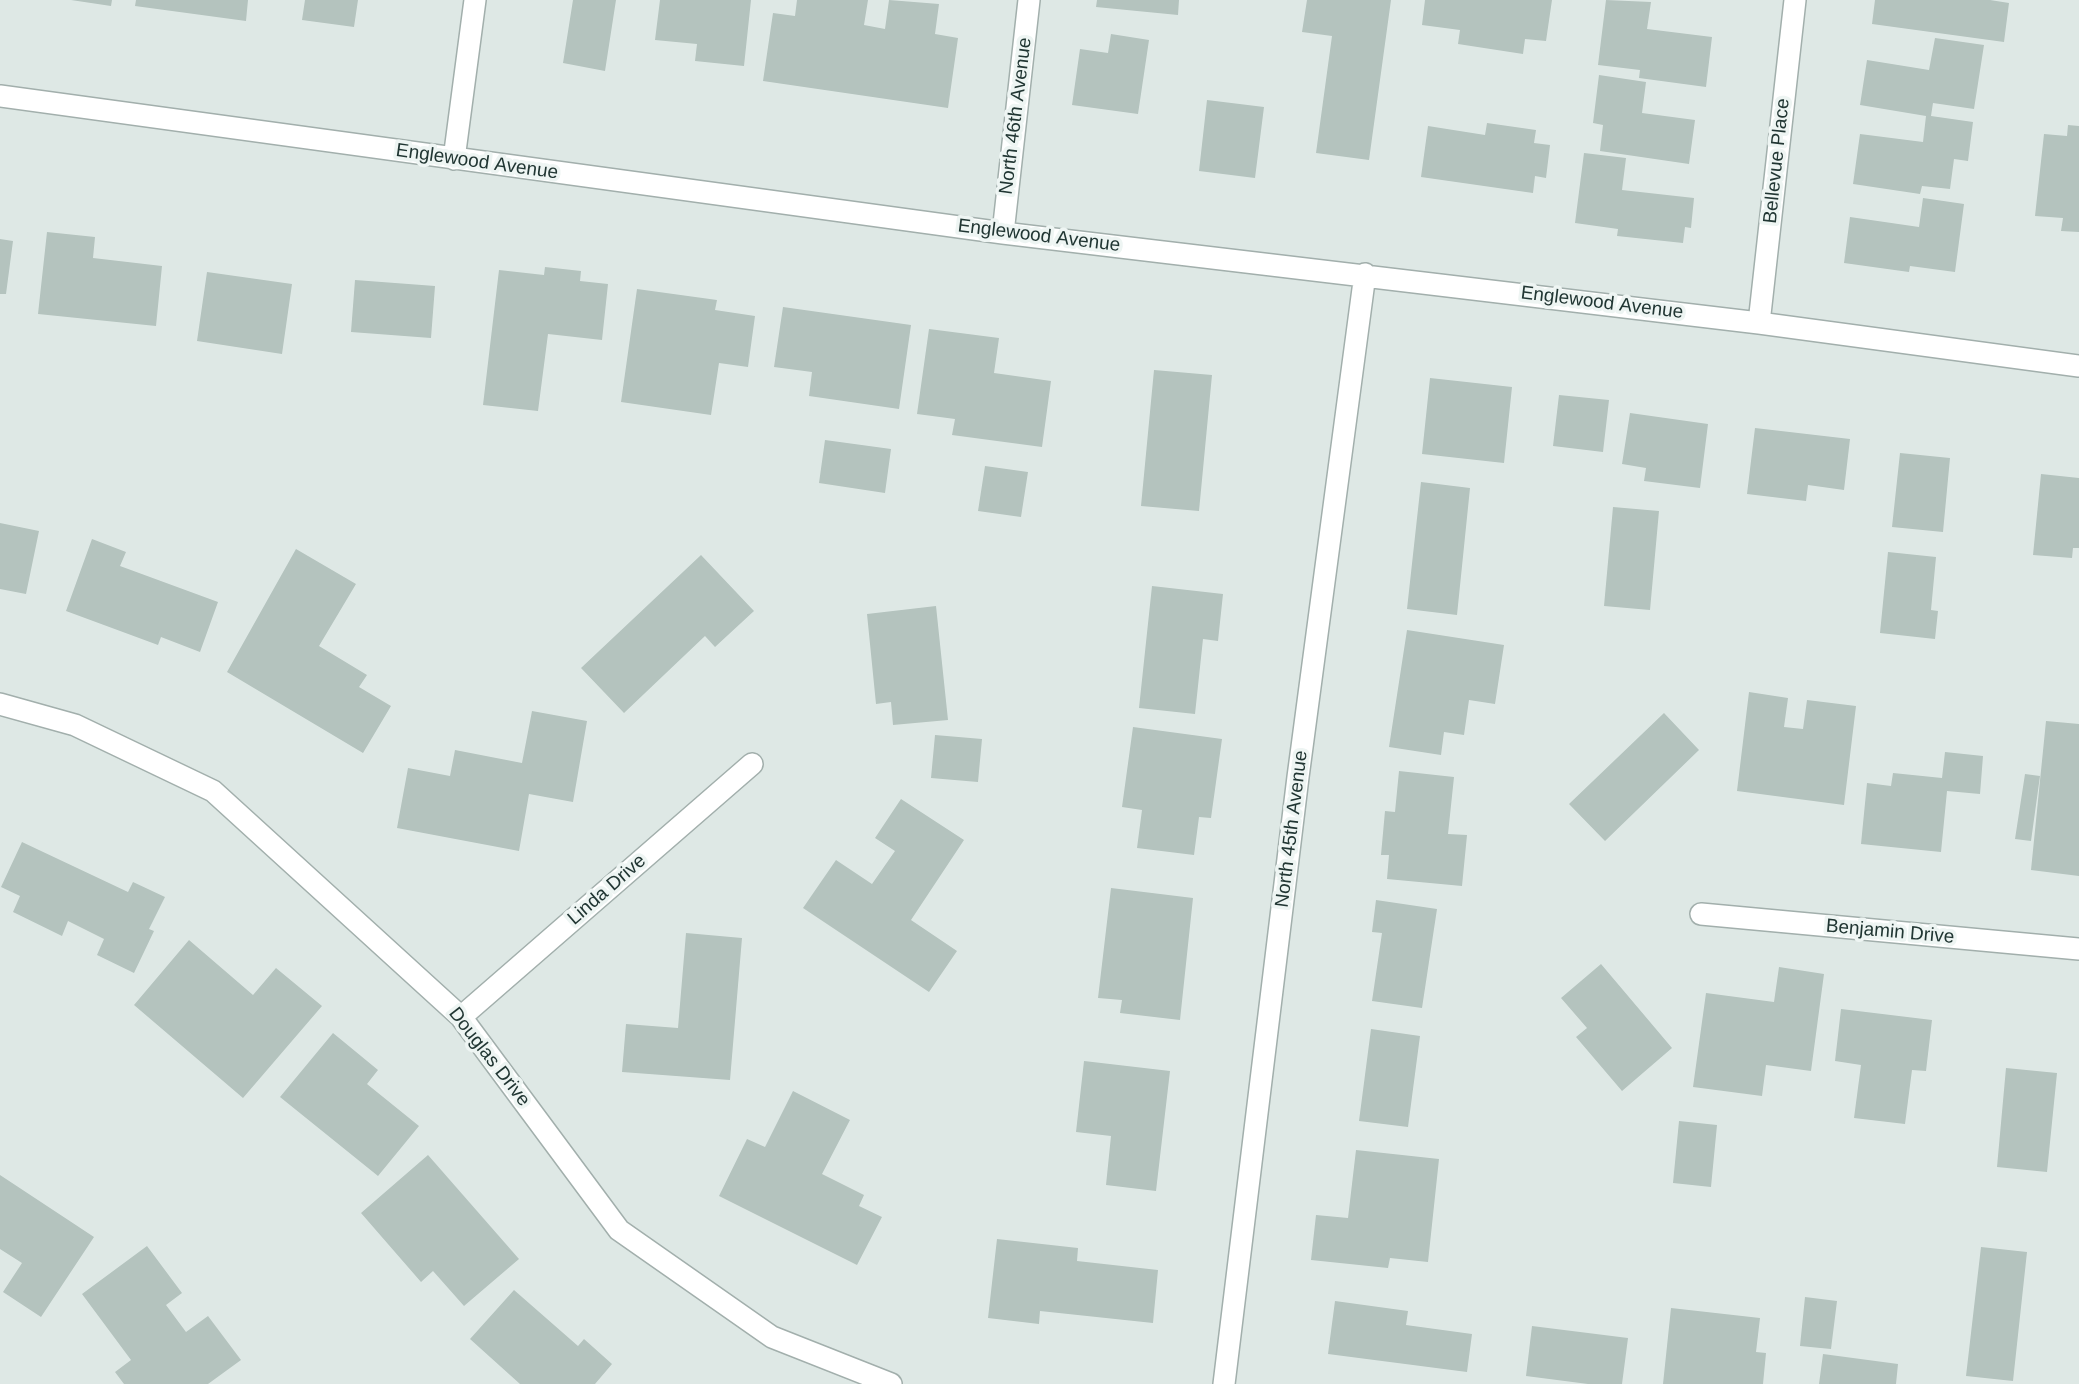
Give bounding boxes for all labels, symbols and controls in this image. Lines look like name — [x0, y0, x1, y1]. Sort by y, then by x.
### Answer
street label: North 46th Avenue — [995, 36, 1037, 196]
street label: Bellevue Place — [1759, 97, 1795, 225]
street label: Englewood Avenue — [395, 139, 559, 185]
street label: Englewood Avenue — [957, 215, 1121, 257]
street label: Englewood Avenue — [1520, 282, 1684, 324]
street label: North 45th Avenue — [1271, 749, 1313, 909]
street label: Linda Drive — [563, 850, 651, 930]
street label: Benjamin Drive — [1825, 915, 1955, 949]
street label: Douglas Drive — [443, 1003, 535, 1111]

